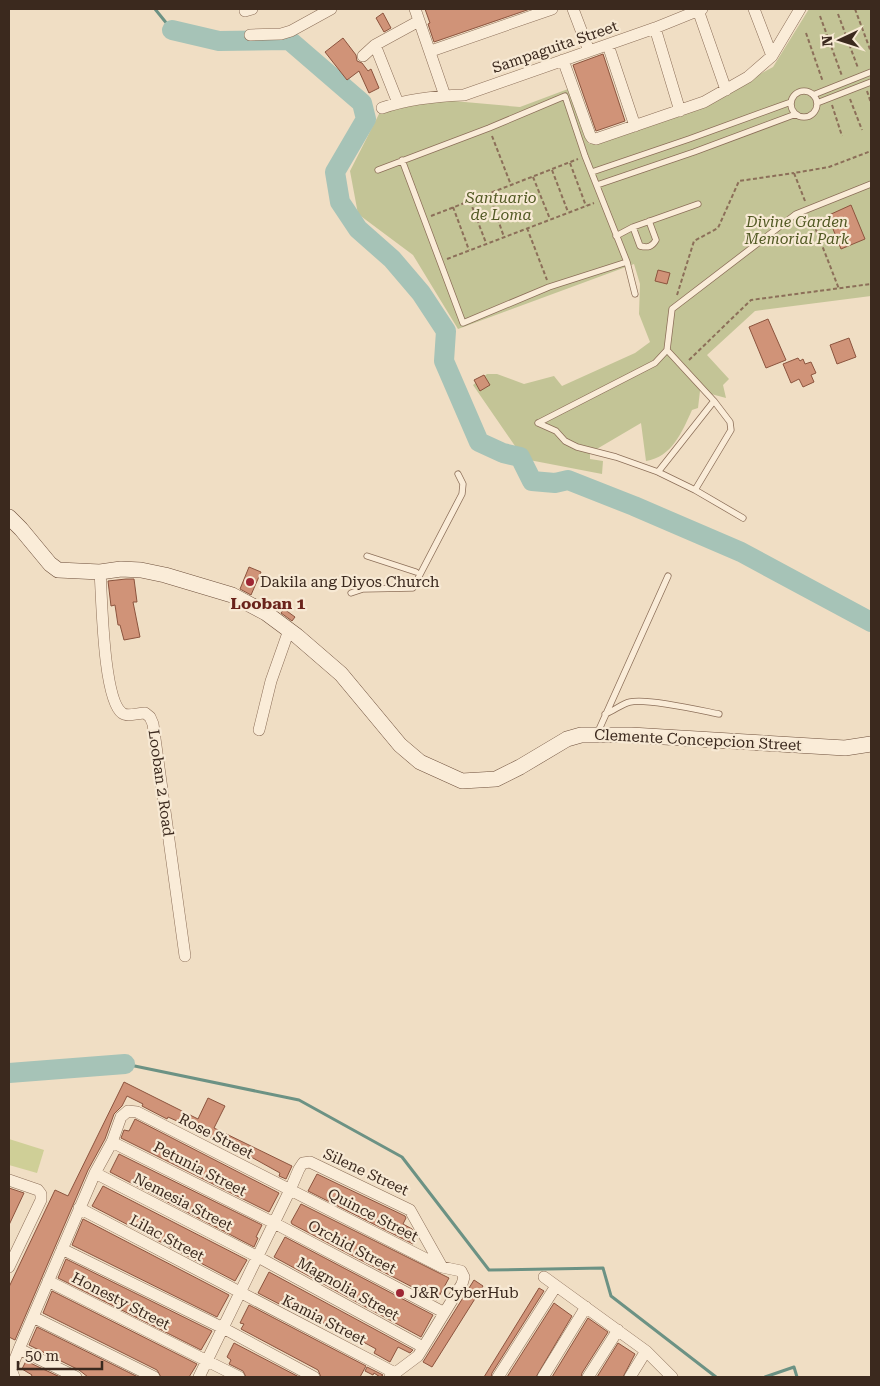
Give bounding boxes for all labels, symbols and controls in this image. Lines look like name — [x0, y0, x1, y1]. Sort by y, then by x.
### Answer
north arrow — [815, 15, 865, 65]
street label: Sampaguita Street — [490, 17, 621, 77]
text: N — [819, 35, 835, 47]
park label: Santuario de Loma — [464, 189, 537, 224]
park label: Divine Garden Memorial Park — [744, 213, 850, 248]
place label: Dakila ang Diyos Church — [260, 573, 440, 591]
marker: Dakila ang Diyos Church — [244, 576, 256, 588]
district label: Looban 1 — [231, 594, 305, 613]
street label: Clemente Concepcion Street — [594, 726, 803, 754]
street label: Looban 2 Road — [145, 728, 177, 838]
street label: Rose Street — [176, 1109, 257, 1163]
street label: Petunia Street — [151, 1138, 250, 1200]
street label: Silene Street — [321, 1144, 412, 1200]
street label: Nemesia Street — [130, 1169, 236, 1235]
street label: Quince Street — [325, 1184, 422, 1246]
street label: Lilac Street — [127, 1211, 208, 1265]
street label: Orchid Street — [305, 1216, 399, 1278]
street label: Magnolia Street — [294, 1253, 403, 1325]
street label: Honesty Street — [69, 1268, 174, 1334]
place label: J&R CyberHub — [410, 1284, 519, 1302]
marker: J&R CyberHub — [394, 1287, 406, 1299]
street label: Kamia Street — [279, 1291, 370, 1349]
scale bar — [18, 1338, 101, 1370]
text: 50 m — [25, 1347, 60, 1365]

